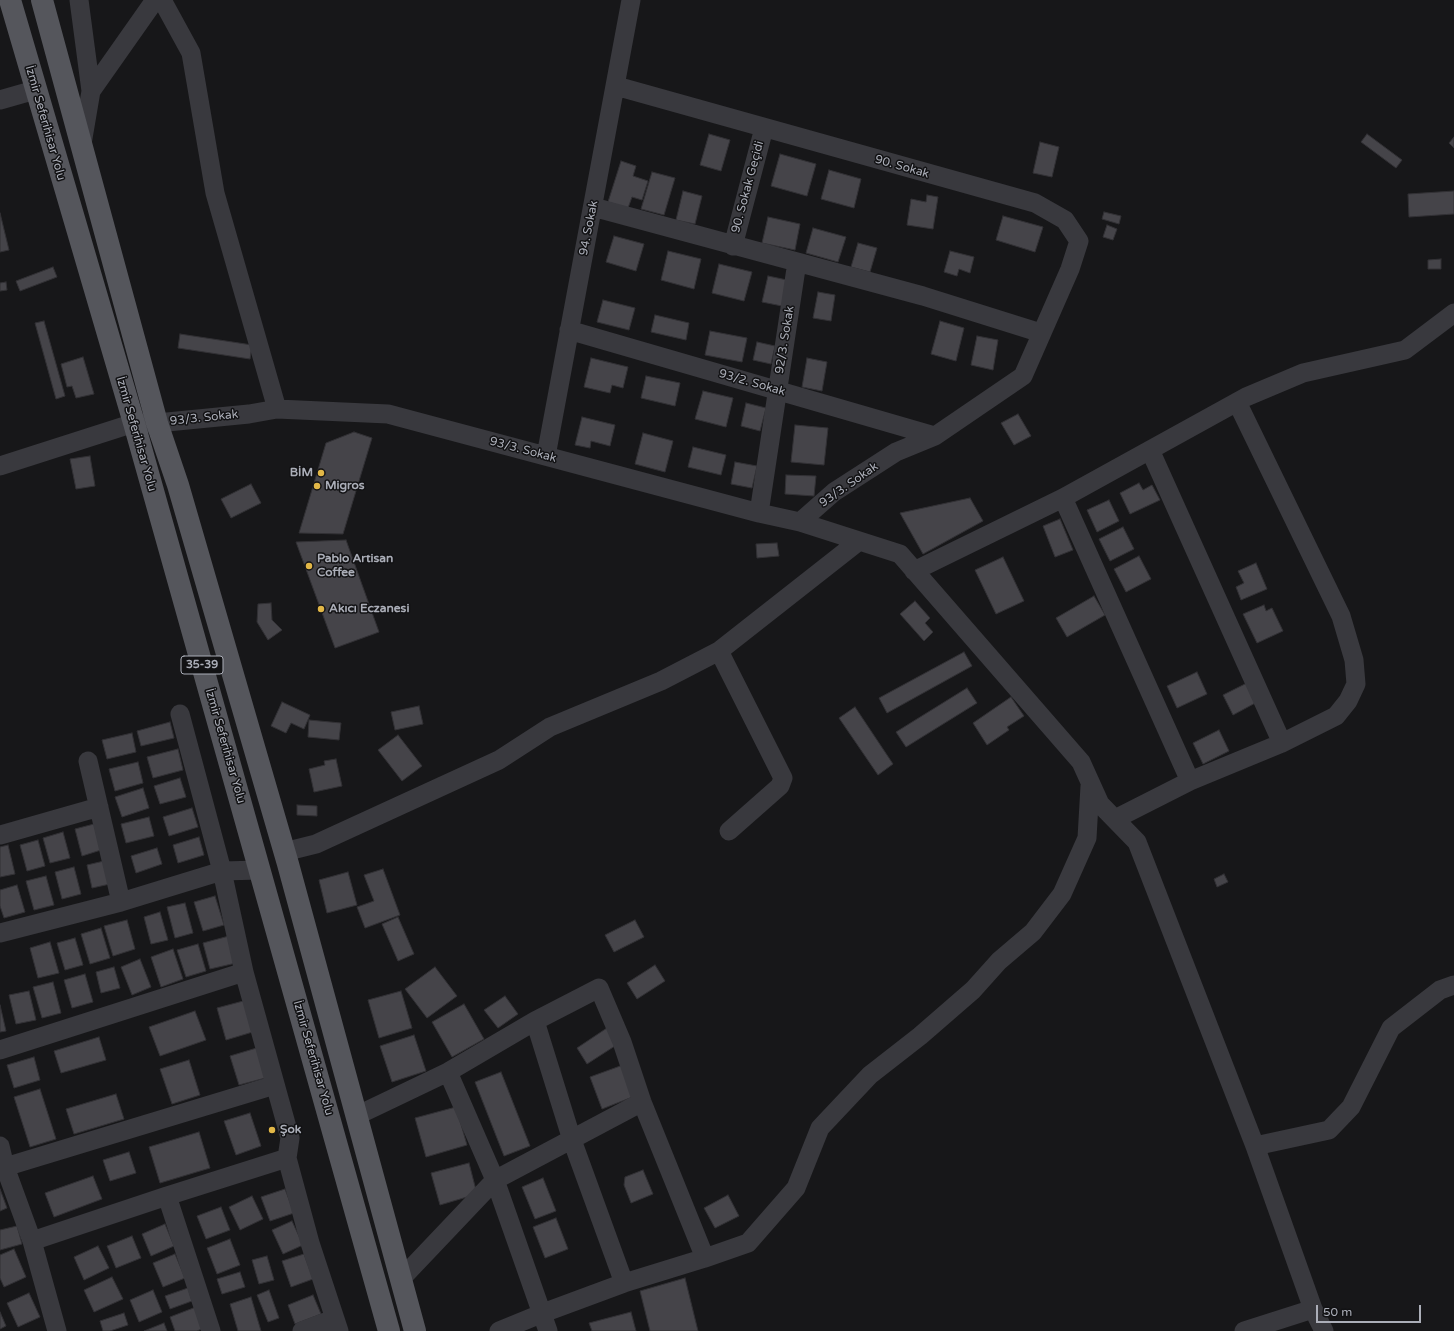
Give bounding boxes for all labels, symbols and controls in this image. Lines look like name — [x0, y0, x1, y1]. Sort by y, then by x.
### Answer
street label: İzmir Seferihisar Yolu — [22, 64, 68, 182]
street label: 90. Sokak Geçidi — [729, 139, 767, 235]
street label: 90. Sokak — [873, 152, 931, 182]
street label: 94. Sokak — [577, 199, 601, 257]
street label: 92/3. Sokak — [773, 305, 797, 375]
street label: 93/2. Sokak — [717, 367, 787, 399]
street label: İzmir Seferihisar Yolu — [113, 375, 159, 493]
street label: 93/3. Sokak — [169, 407, 239, 429]
street label: 93/3. Sokak — [488, 434, 558, 466]
street label: 93/3. Sokak — [817, 459, 881, 511]
place label: BİM — [290, 466, 313, 480]
marker: BİM — [316, 468, 326, 478]
place label: Migros — [325, 479, 365, 493]
marker: Migros — [312, 481, 322, 491]
place label: Pablo Artisan Coffee — [317, 552, 393, 580]
marker: Pablo Artisan Coffee — [304, 561, 314, 571]
place label: Akıcı Eczanesi — [329, 602, 409, 616]
marker: Akıcı Eczanesi — [316, 604, 326, 614]
road number: 35-39 — [181, 656, 223, 674]
street label: İzmir Seferihisar Yolu — [202, 687, 248, 805]
street label: İzmir Seferihisar Yolu — [290, 999, 336, 1117]
place label: Şok — [280, 1123, 301, 1137]
marker: Şok — [267, 1125, 277, 1135]
scale bar — [1318, 1297, 1423, 1323]
text: 50 m — [1323, 1305, 1352, 1319]

